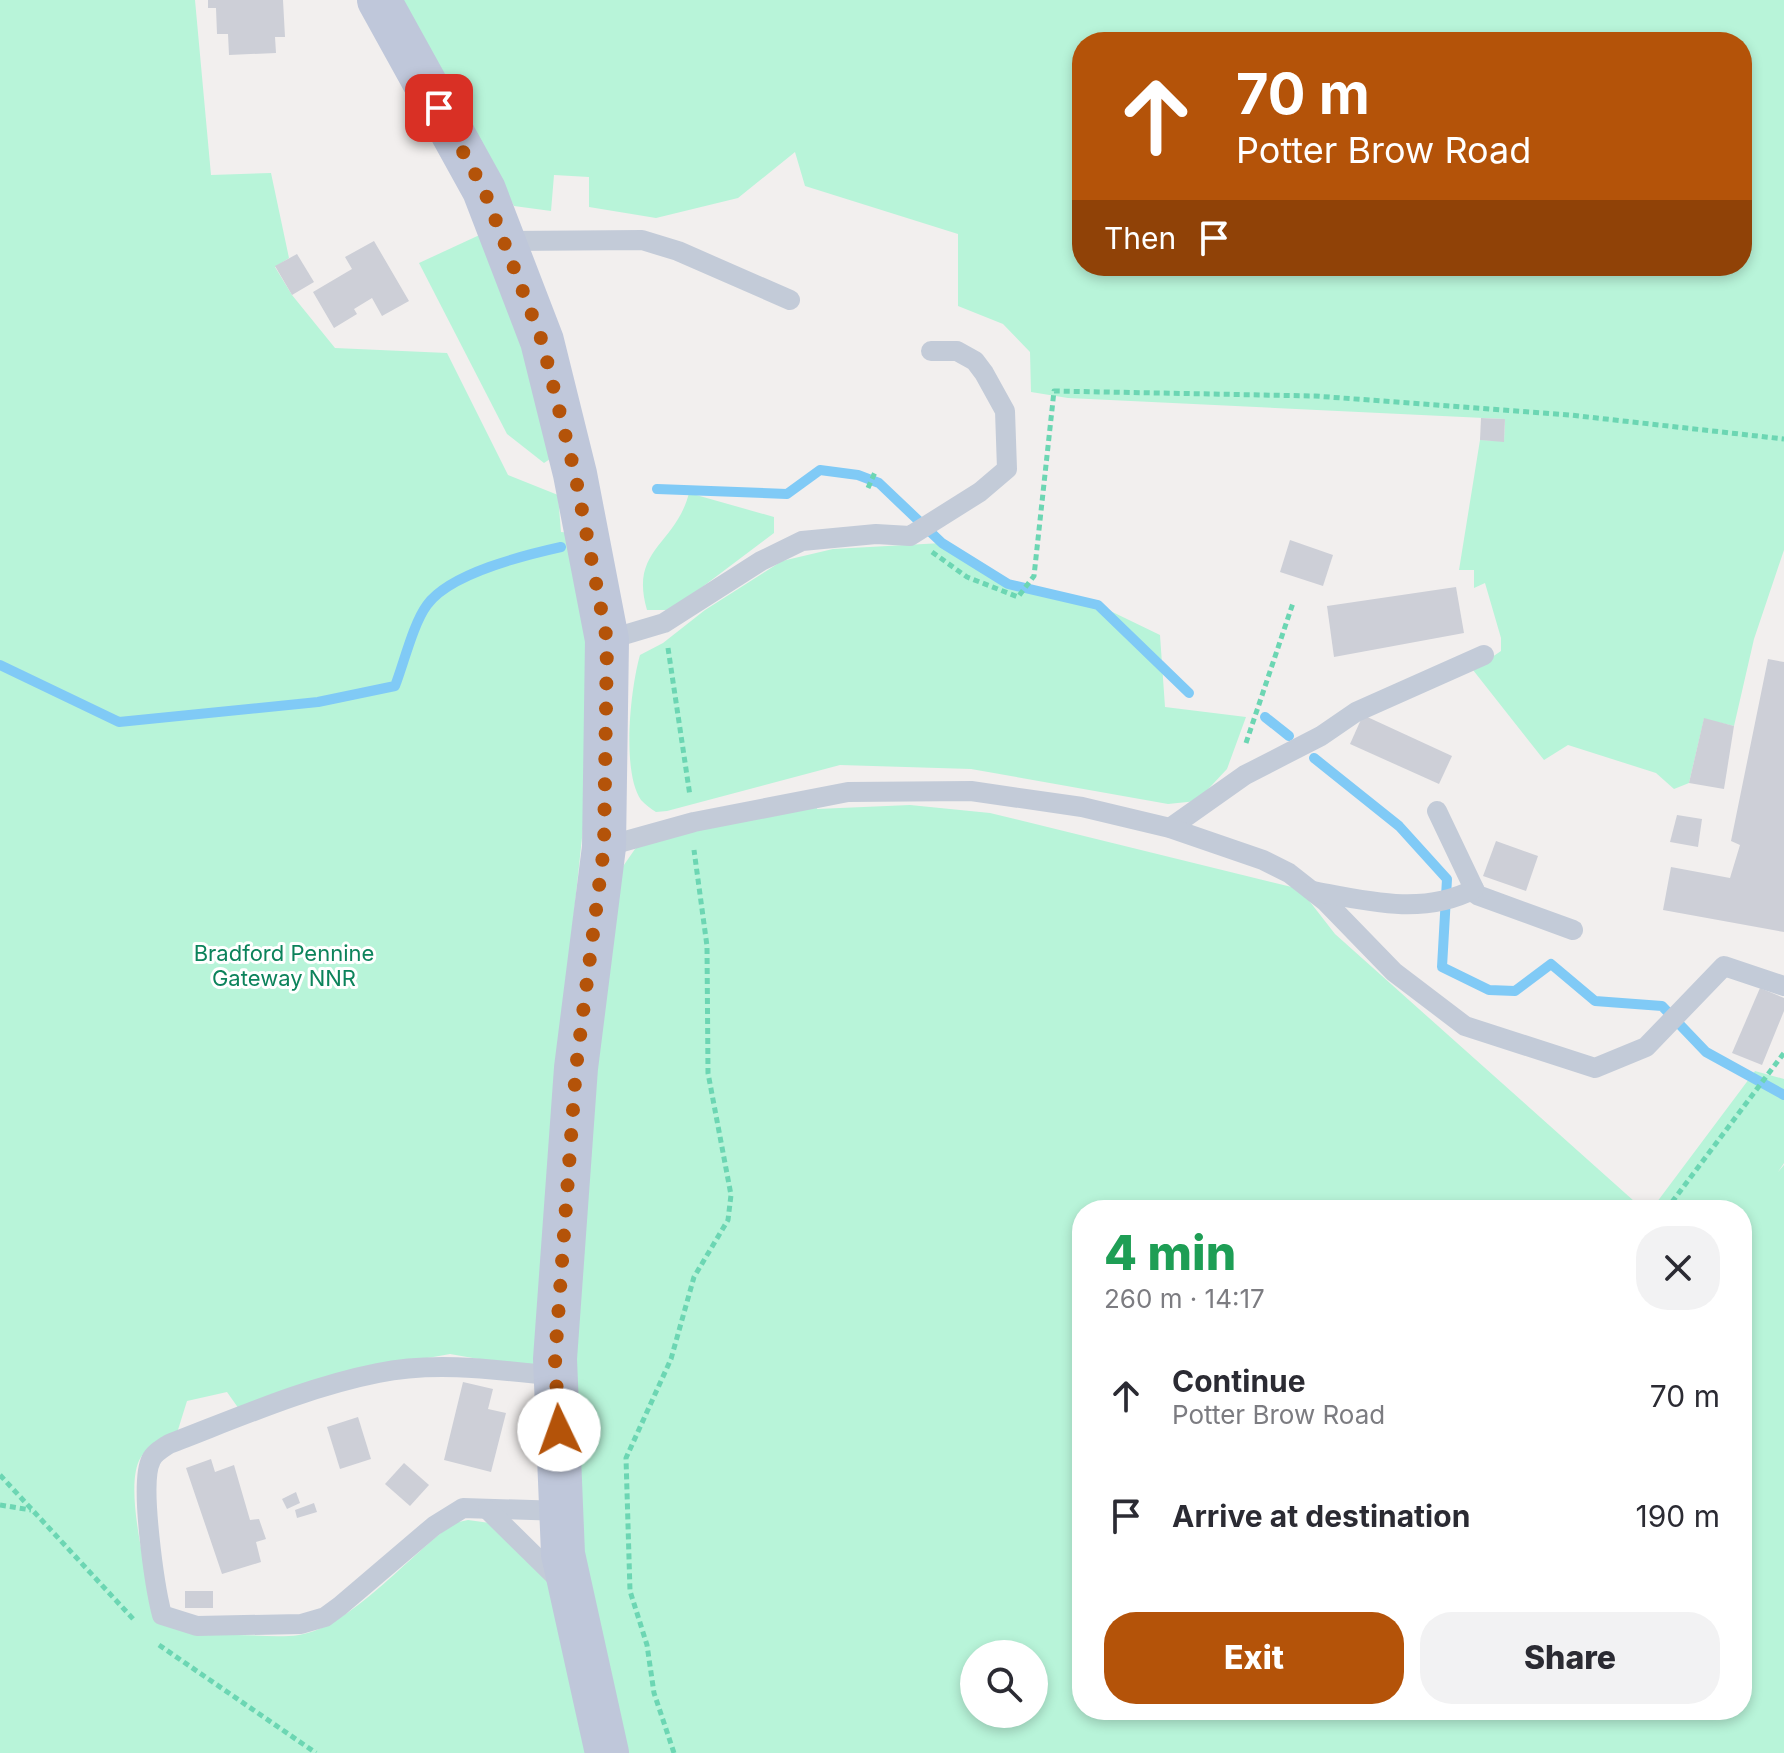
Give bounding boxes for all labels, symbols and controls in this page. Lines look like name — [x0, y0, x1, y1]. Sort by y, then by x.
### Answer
text: 70 m — [1236, 60, 1370, 128]
icon: ahead — [1104, 64, 1208, 168]
pin — [405, 74, 473, 142]
icon: arrive — [417, 86, 461, 130]
text: Potter Brow Road — [1236, 128, 1531, 172]
icon: arrive — [1192, 216, 1236, 260]
text: Then — [1104, 220, 1176, 256]
park label: Bradford Pennine Gateway NNR — [194, 940, 374, 991]
text: 4 min — [1104, 1223, 1236, 1282]
button: close — [1636, 1226, 1720, 1310]
text: 260 m · 14:17 — [1104, 1283, 1265, 1314]
text: Continue — [1172, 1363, 1306, 1399]
icon: ahead — [1104, 1374, 1148, 1418]
text: 70 m — [1650, 1378, 1720, 1414]
position arrow — [517, 1388, 601, 1472]
text: Potter Brow Road — [1172, 1399, 1385, 1430]
icon: arrive — [1104, 1494, 1148, 1538]
text: Arrive at destination — [1172, 1498, 1470, 1534]
text: 190 m — [1636, 1498, 1720, 1534]
button: Exit — [1104, 1612, 1404, 1704]
button: Share — [1420, 1612, 1720, 1704]
map controls — [960, 1640, 1048, 1728]
button: search — [960, 1640, 1048, 1728]

